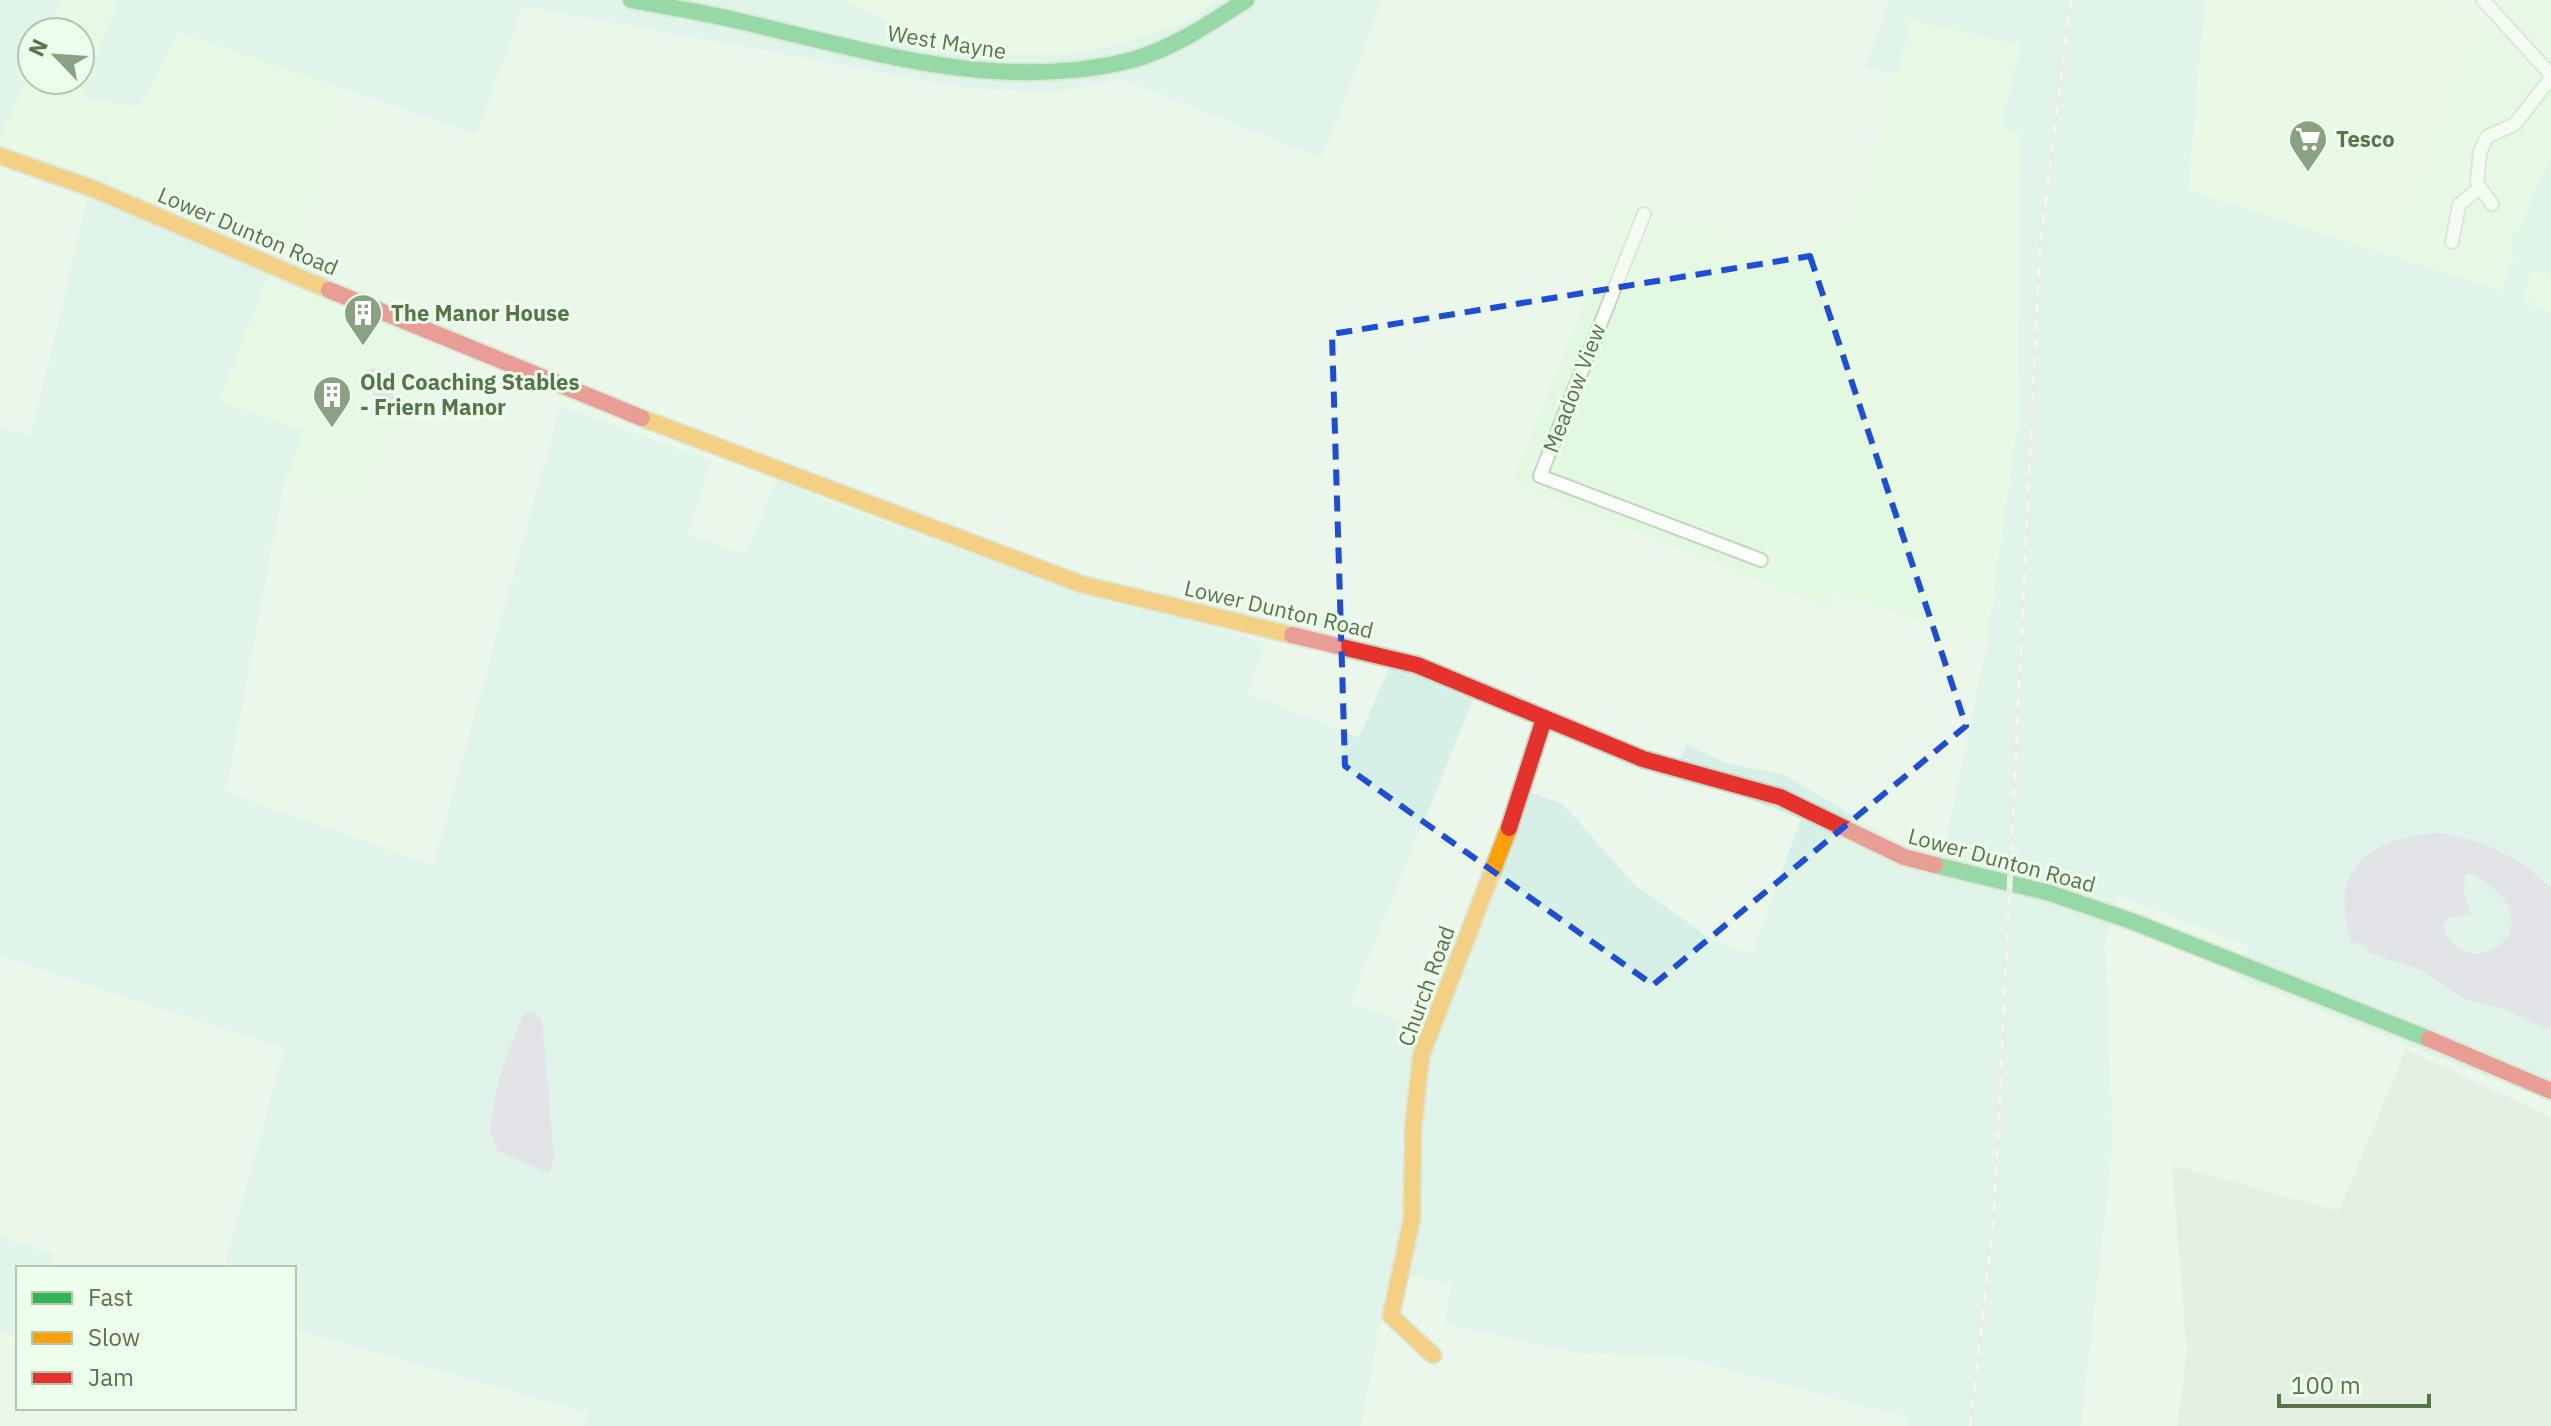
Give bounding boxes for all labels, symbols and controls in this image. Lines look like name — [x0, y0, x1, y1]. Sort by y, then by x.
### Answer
north arrow — [16, 16, 96, 96]
street label: West Mayne — [886, 18, 1009, 65]
text: N — [21, 34, 54, 61]
supermarket icon: Tesco — [2287, 118, 2329, 173]
place label: Tesco — [2336, 124, 2395, 153]
street label: Lower Dunton Road — [154, 179, 343, 282]
building icon: The Manor House — [342, 292, 384, 347]
place label: The Manor House — [391, 298, 570, 327]
street label: Meadow View — [1536, 319, 1612, 457]
place label: Old Coaching Stables - Friern Manor — [360, 367, 579, 421]
building icon: Old Coaching Stables - Friern Manor — [311, 374, 353, 429]
street label: Lower Dunton Road — [1182, 573, 1376, 644]
street label: Lower Dunton Road — [1905, 821, 2099, 899]
street label: Church Road — [1390, 922, 1461, 1050]
legend — [16, 1266, 296, 1410]
text: Fast — [88, 1281, 133, 1313]
text: Slow — [88, 1321, 140, 1353]
scale bar — [2279, 1358, 2429, 1408]
text: Jam — [88, 1361, 134, 1393]
text: 100 m — [2291, 1369, 2361, 1401]

